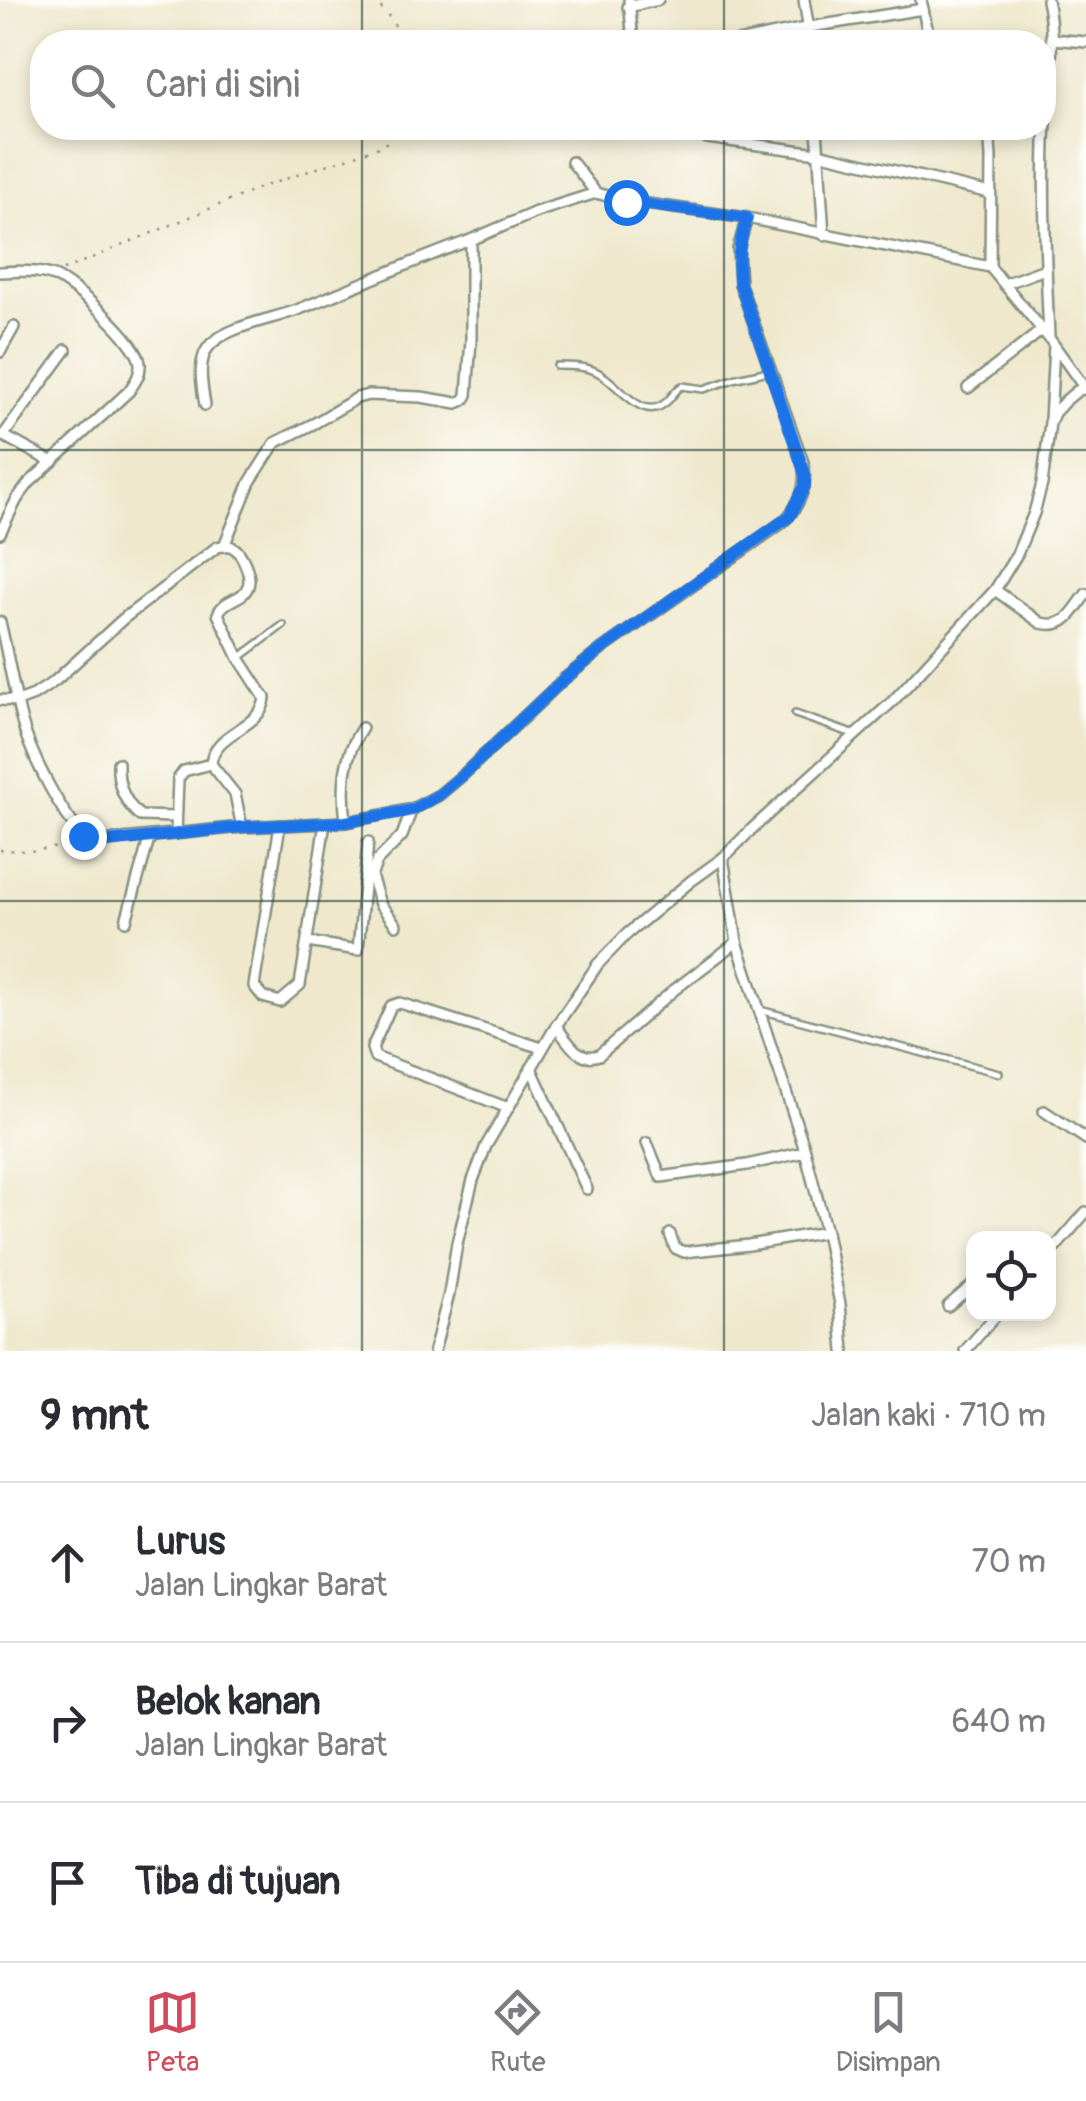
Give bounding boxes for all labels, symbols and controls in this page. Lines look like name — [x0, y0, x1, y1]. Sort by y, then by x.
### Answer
search box — [30, 30, 1056, 140]
icon: search — [65, 58, 120, 113]
text: Cari di sini — [145, 61, 300, 109]
route start — [604, 180, 650, 226]
route end — [61, 814, 107, 860]
map controls — [966, 1231, 1056, 1321]
button: locate — [966, 1231, 1056, 1321]
text: 9 mnt — [40, 1390, 148, 1442]
text: Jalan kaki · 710 m — [811, 1396, 1046, 1436]
text: Lurus — [135, 1518, 225, 1566]
icon: ahead — [40, 1535, 95, 1590]
text: 70 m — [972, 1542, 1046, 1582]
text: Jalan Lingkar Barat — [135, 1566, 387, 1606]
text: Belok kanan — [135, 1678, 321, 1726]
icon: right — [40, 1695, 95, 1750]
text: 640 m — [952, 1702, 1046, 1742]
text: Jalan Lingkar Barat — [135, 1726, 387, 1766]
icon: arrive — [40, 1855, 95, 1910]
text: Tiba di tujuan — [135, 1858, 341, 1906]
tab: Peta — [145, 1985, 200, 2080]
tab: Rute — [490, 1985, 545, 2080]
tab: Disimpan — [835, 1985, 941, 2080]

